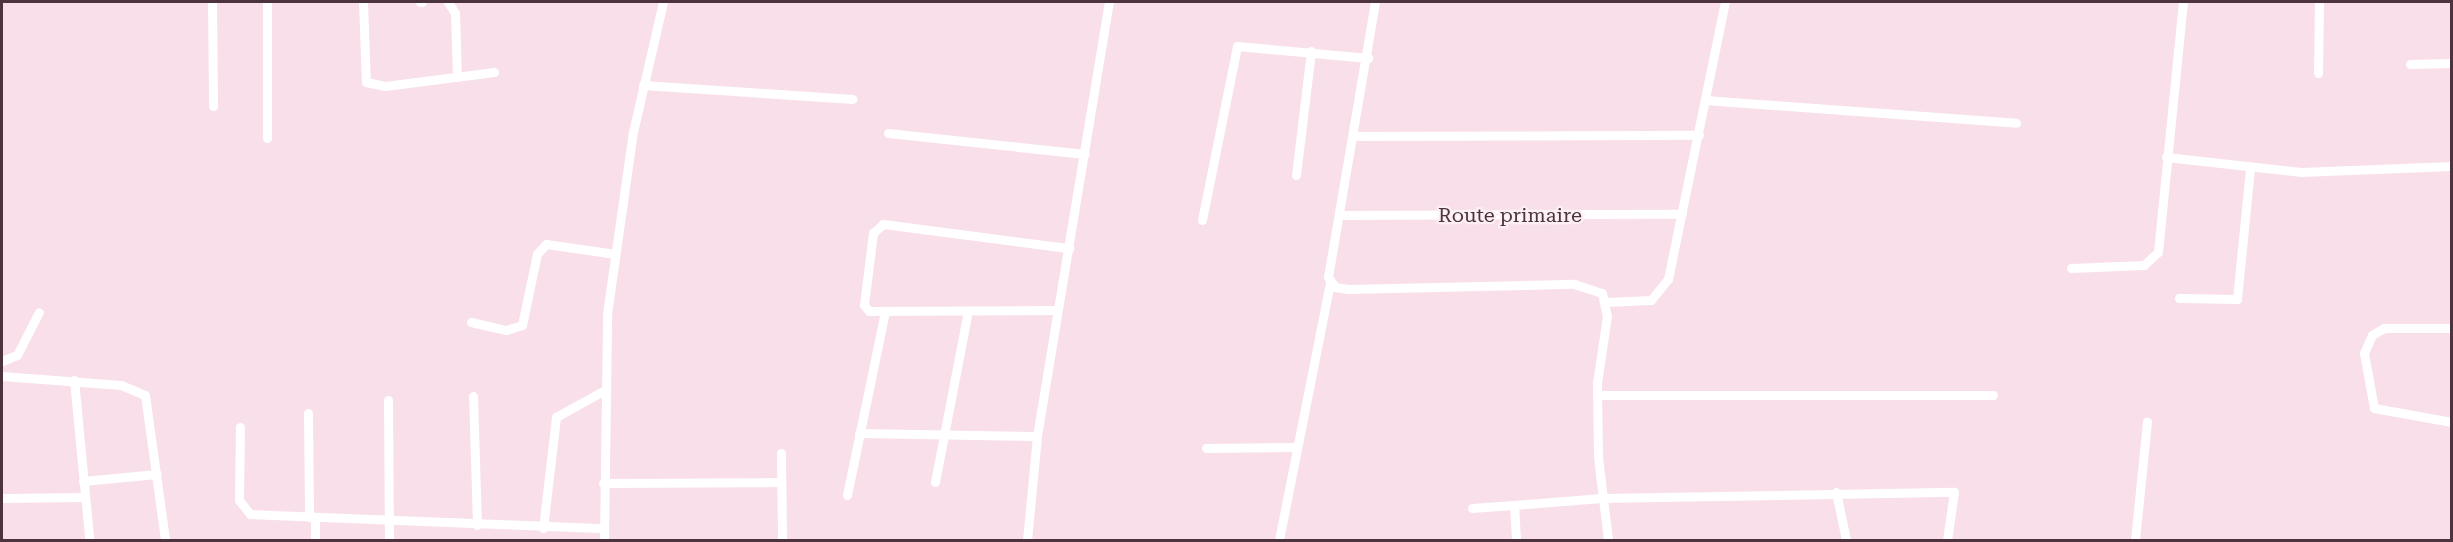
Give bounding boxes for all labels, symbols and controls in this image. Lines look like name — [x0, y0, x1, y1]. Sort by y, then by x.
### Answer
street label: Route primaire — [1438, 203, 1582, 227]

